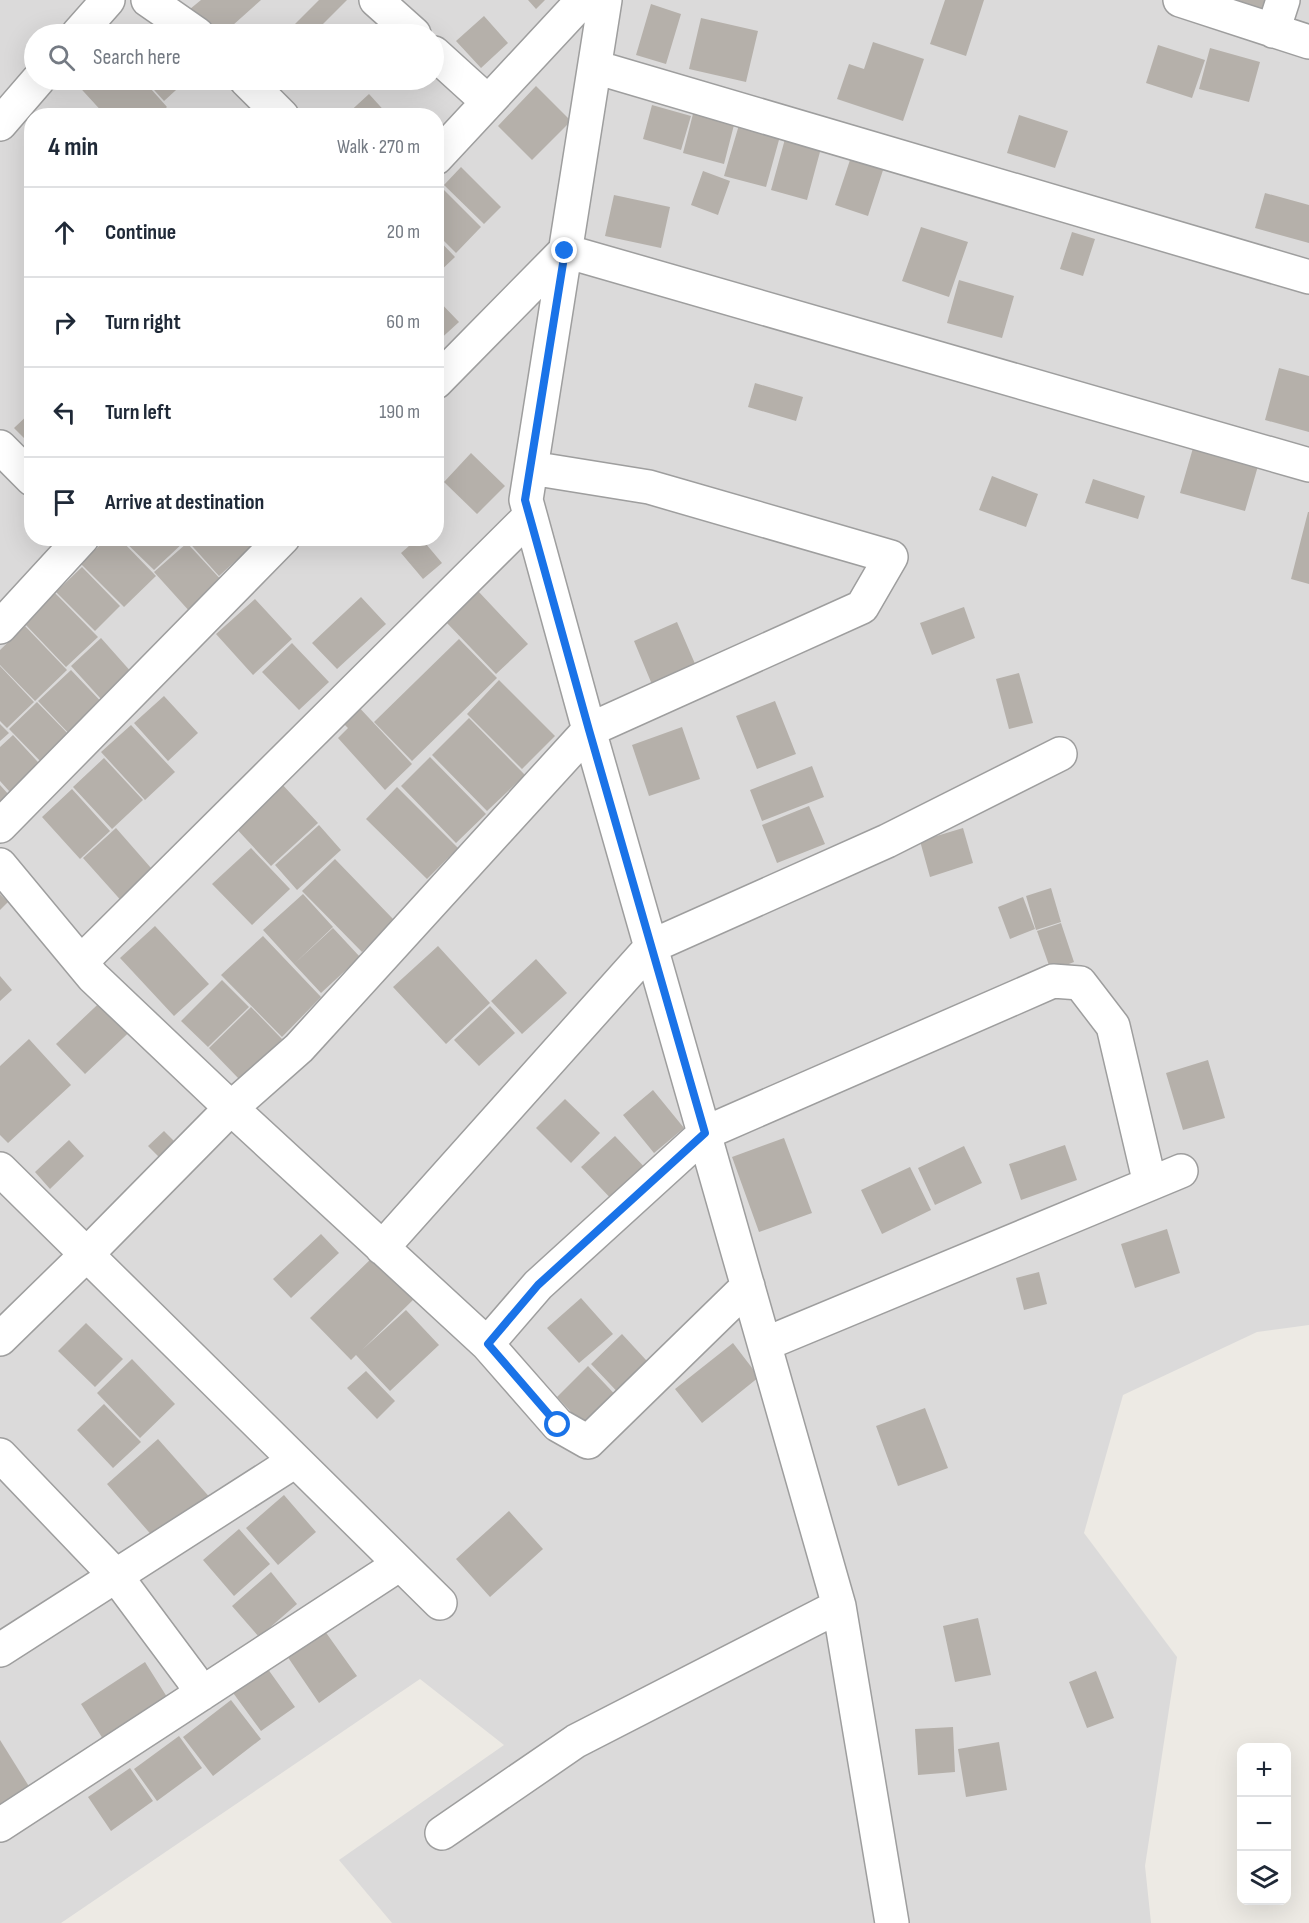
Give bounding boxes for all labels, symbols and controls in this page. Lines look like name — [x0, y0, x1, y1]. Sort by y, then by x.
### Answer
search box — [24, 24, 444, 90]
icon: search — [45, 41, 78, 74]
text: Search here — [93, 44, 180, 71]
text: 4 min — [48, 132, 98, 163]
text: Walk · 270 m — [337, 135, 420, 159]
icon: ahead — [48, 216, 81, 249]
text: Continue — [105, 219, 176, 246]
text: 20 m — [387, 220, 420, 244]
route end — [551, 237, 577, 263]
icon: right — [48, 306, 81, 339]
text: Turn right — [105, 309, 181, 336]
text: 60 m — [386, 310, 420, 334]
icon: left — [48, 396, 81, 429]
text: Turn left — [105, 399, 171, 426]
text: 190 m — [379, 400, 420, 424]
icon: arrive — [48, 486, 81, 519]
text: Arrive at destination — [105, 489, 264, 516]
route start — [544, 1411, 570, 1437]
map controls — [1237, 1743, 1291, 1905]
button: + — [1237, 1743, 1291, 1797]
button: − — [1237, 1797, 1291, 1851]
button: layers — [1237, 1851, 1291, 1905]

